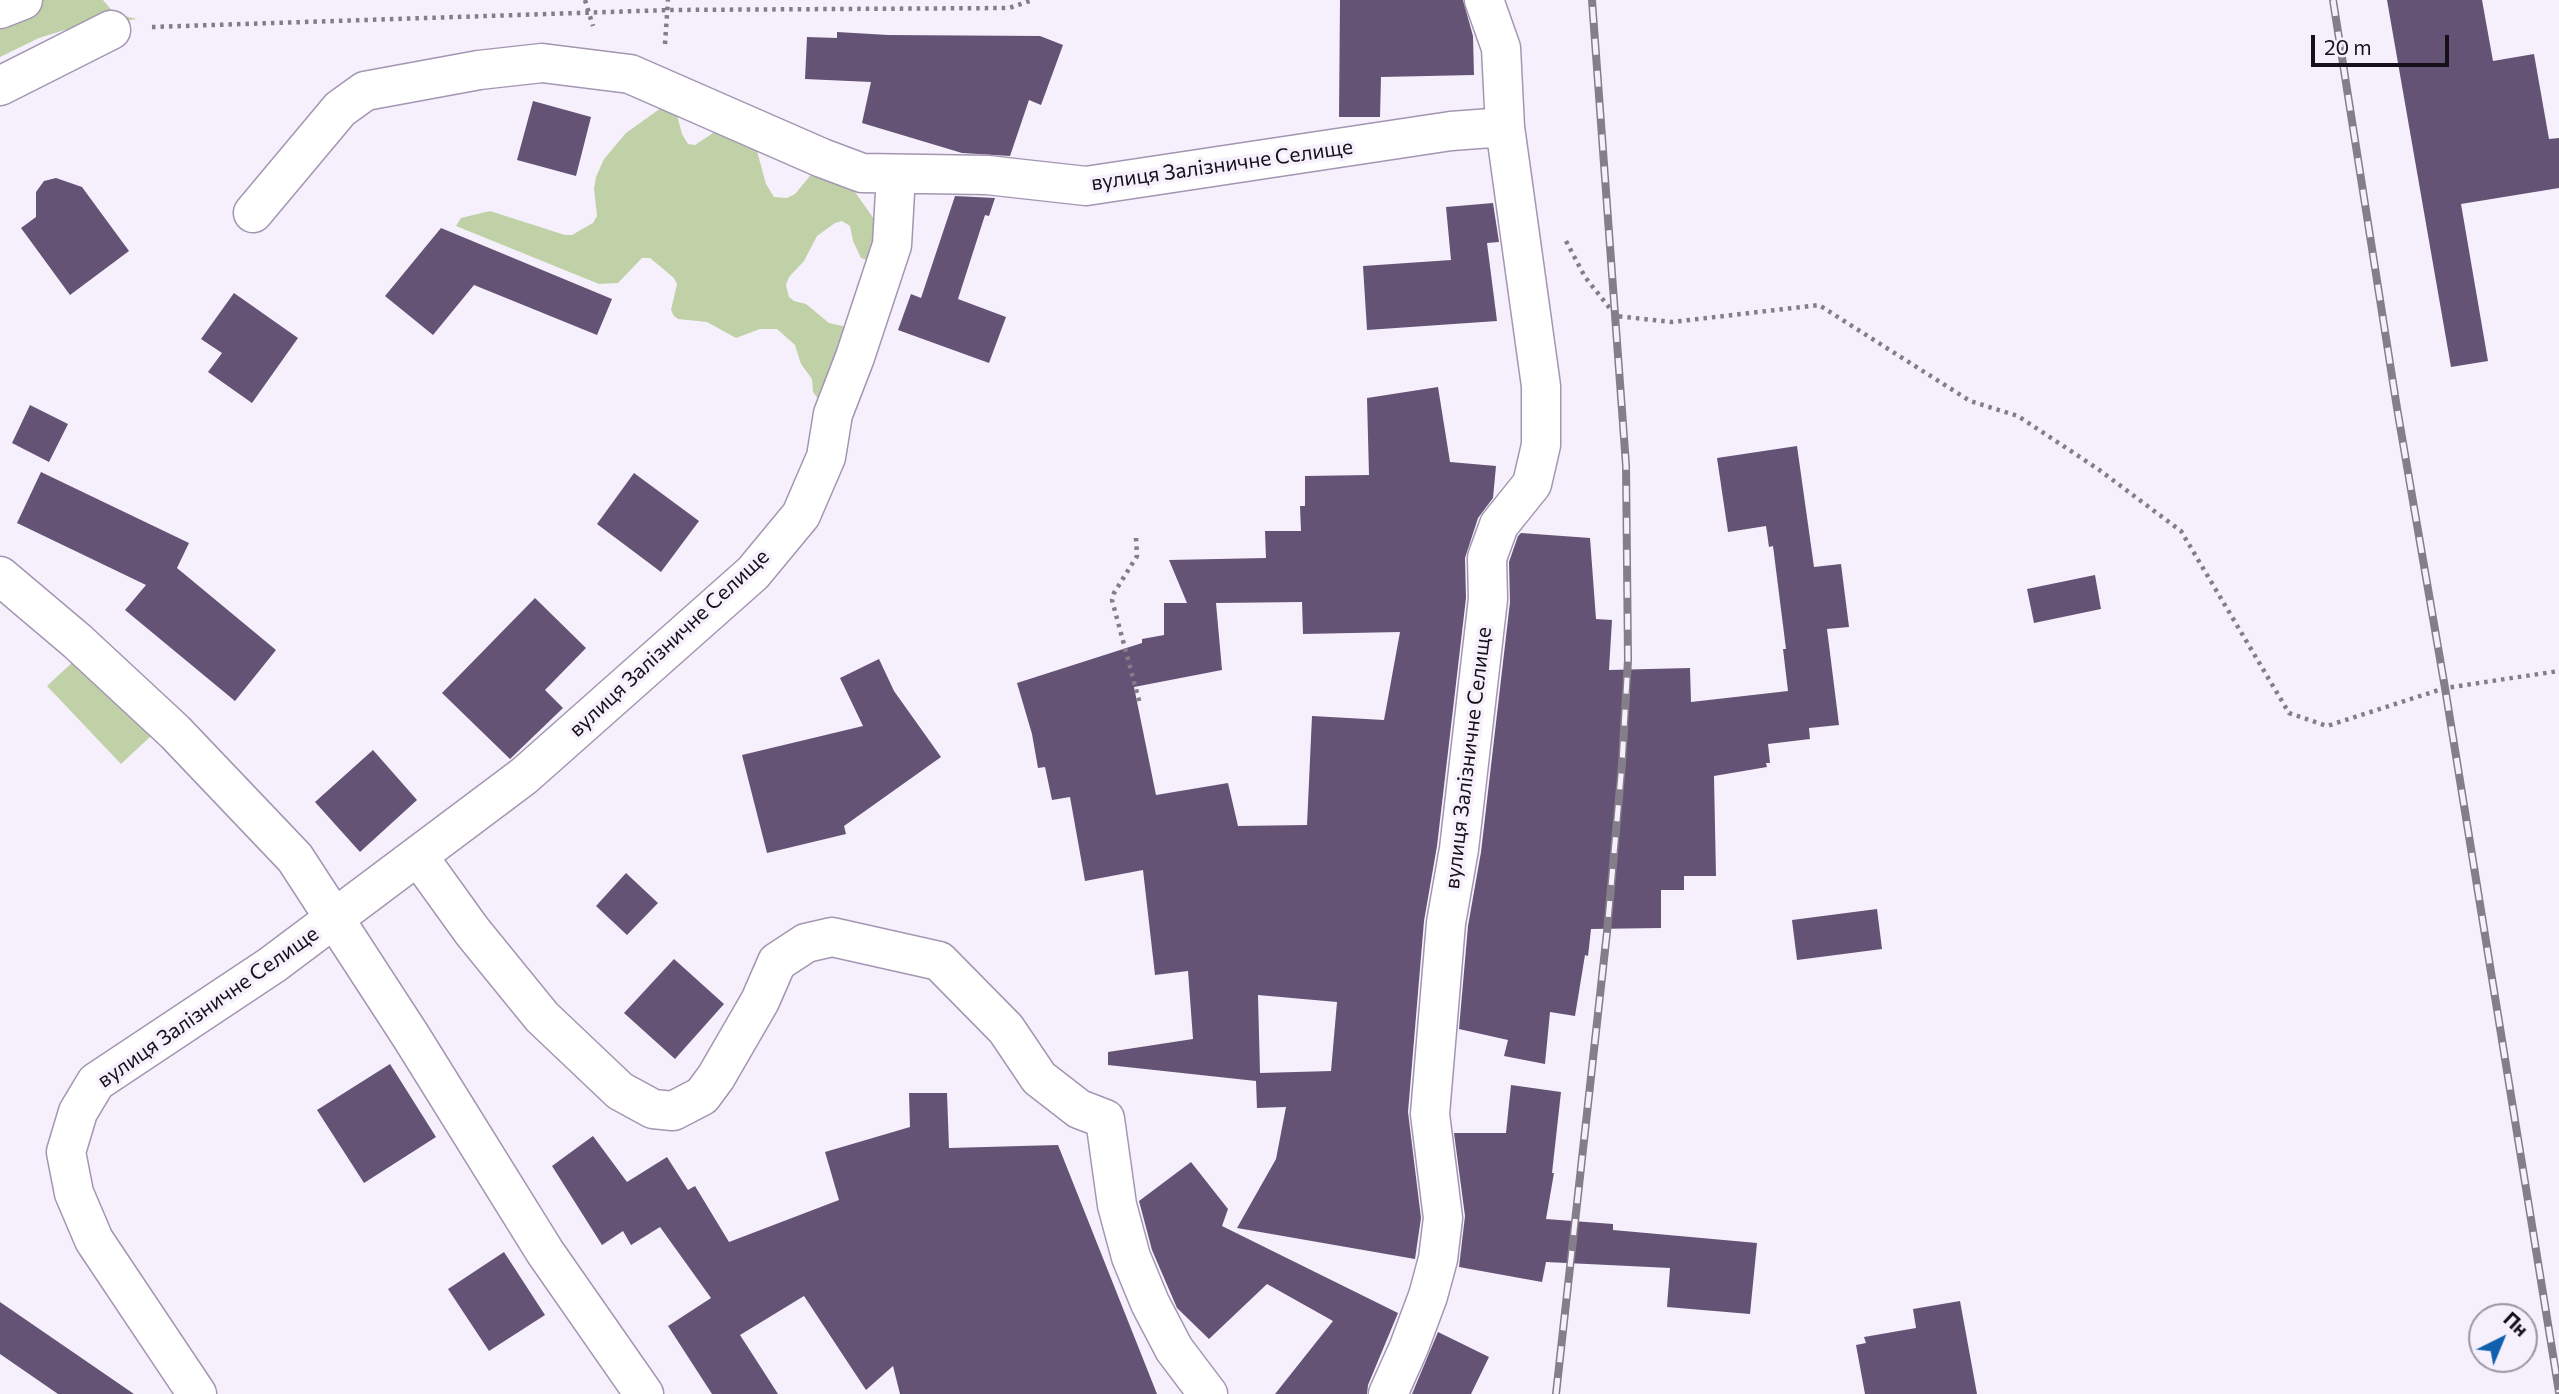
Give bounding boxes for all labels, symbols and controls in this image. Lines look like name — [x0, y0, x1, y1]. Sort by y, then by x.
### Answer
scale bar — [2314, 21, 2452, 65]
text: 20 m — [2324, 34, 2372, 59]
street label: вулиця Залізничне Селище — [1090, 134, 1354, 196]
street label: вулиця Залізничне Селище — [564, 544, 774, 742]
street label: вулиця Залізничне Селище — [1439, 625, 1497, 891]
street label: вулиця Залізничне Селище — [93, 921, 323, 1093]
north arrow — [2468, 1303, 2538, 1373]
text: Пн — [2499, 1307, 2533, 1341]

